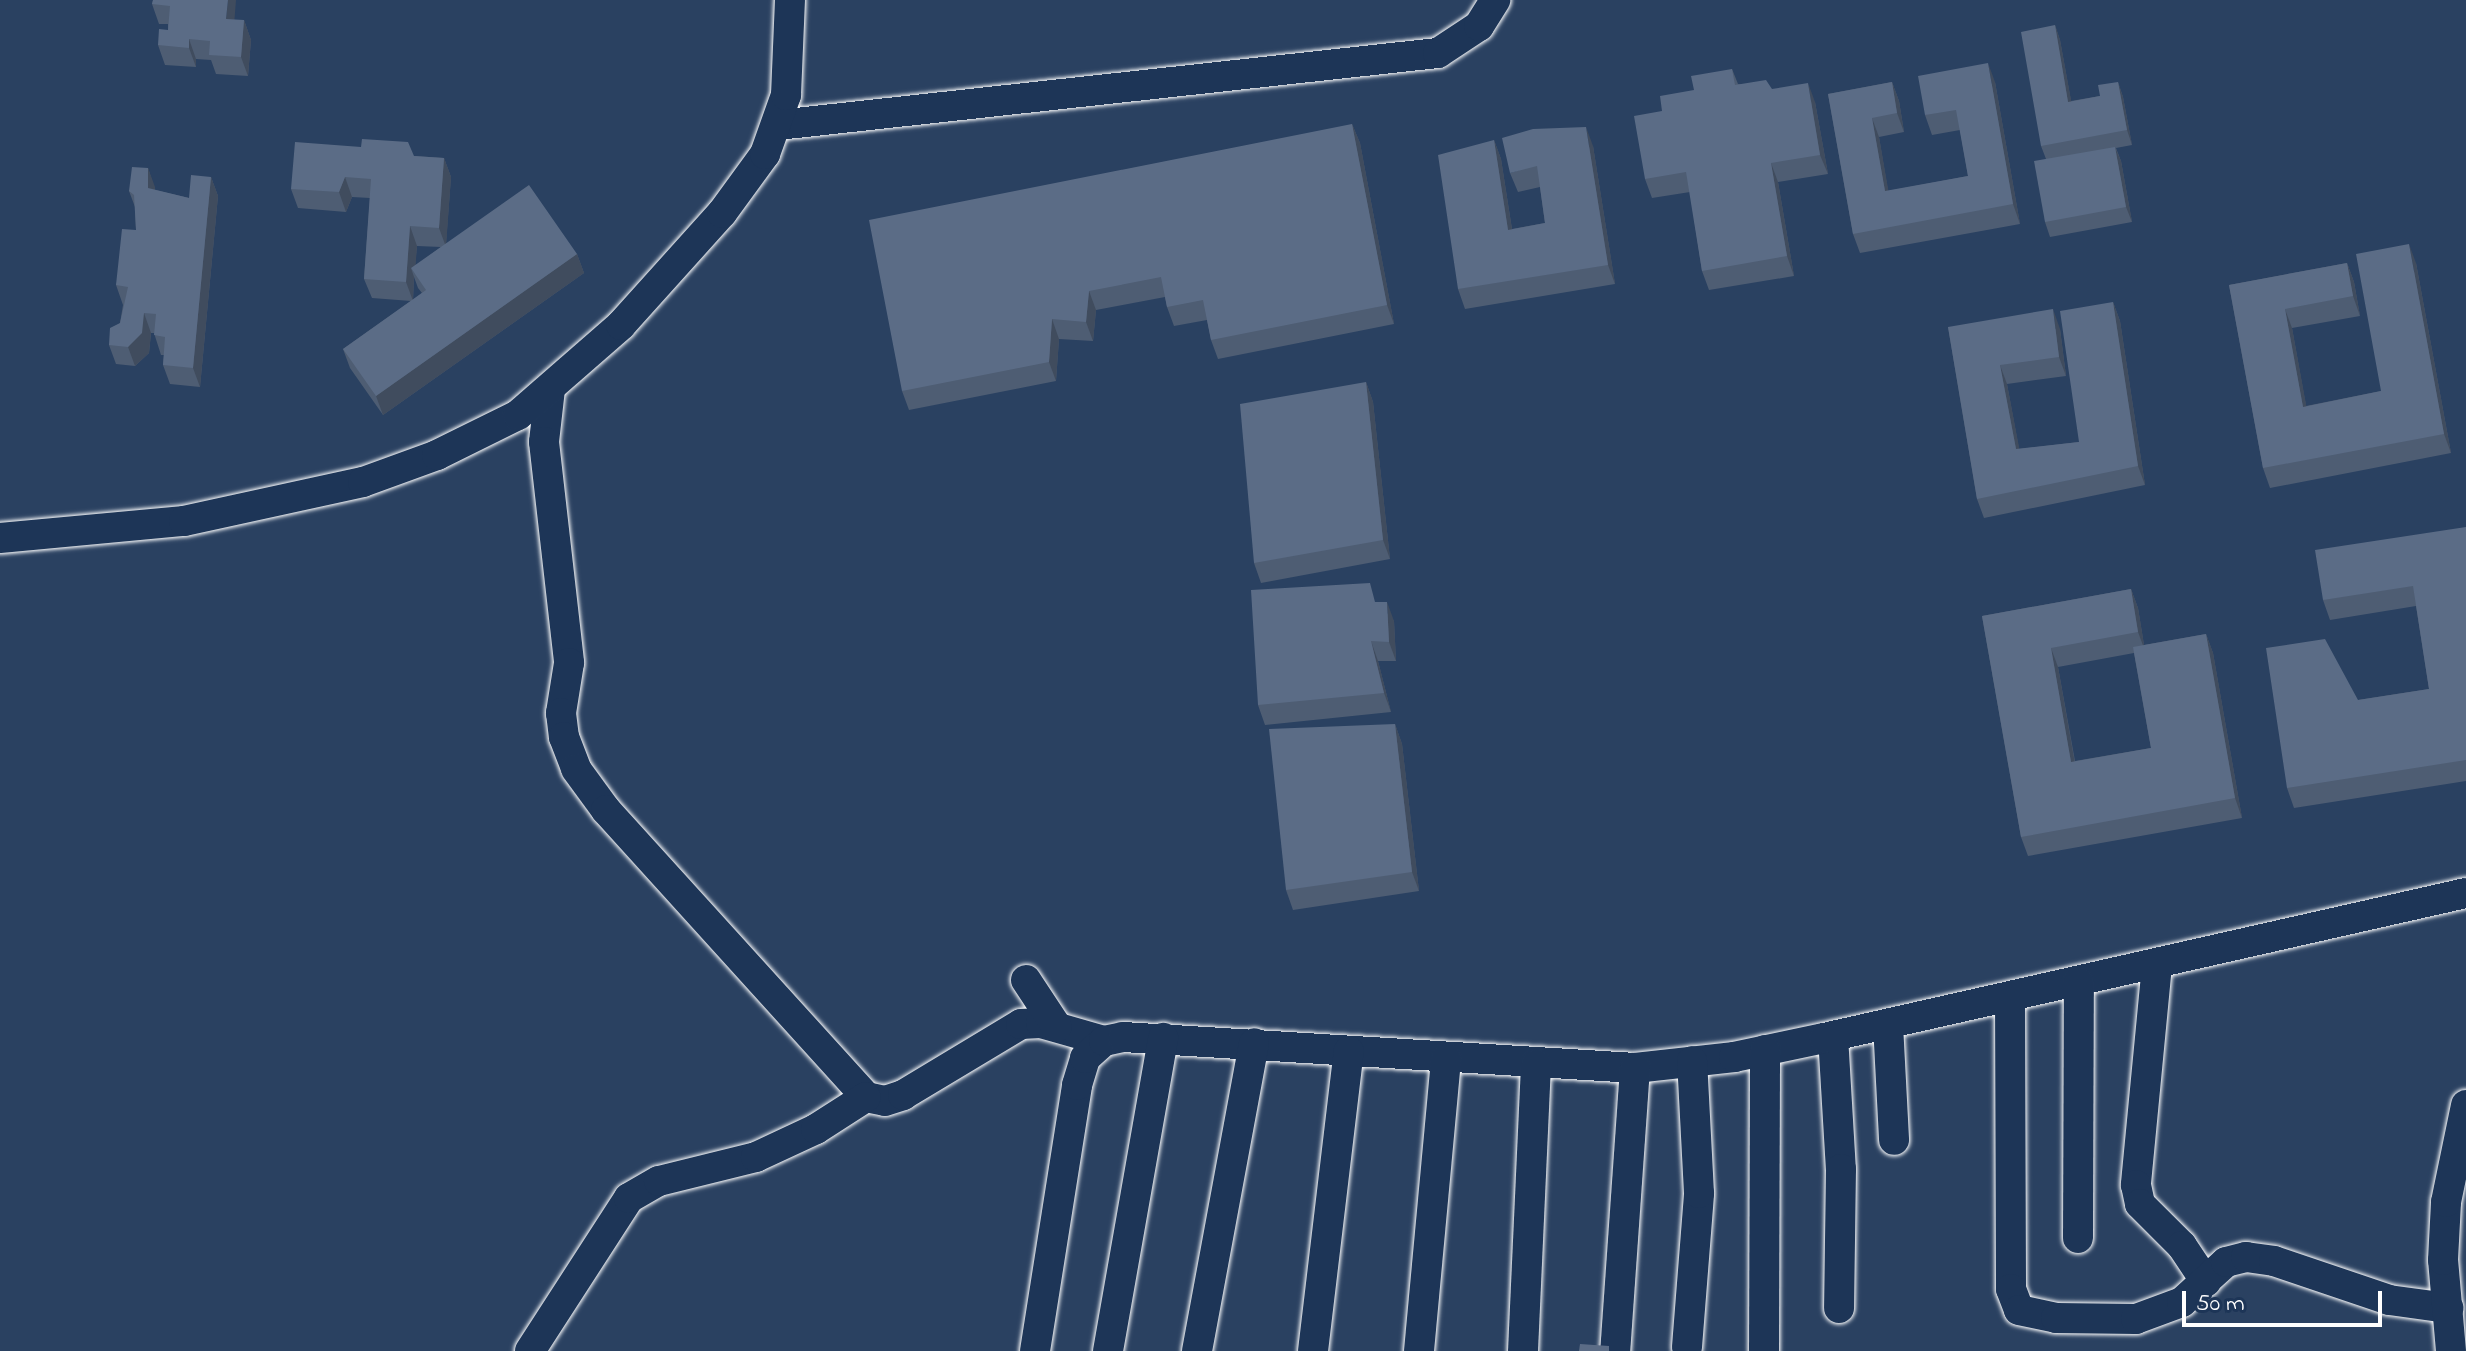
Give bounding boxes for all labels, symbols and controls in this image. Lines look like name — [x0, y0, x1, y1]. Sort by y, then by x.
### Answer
scale bar — [2186, 1275, 2386, 1325]
text: 50 m — [2196, 1287, 2245, 1322]

